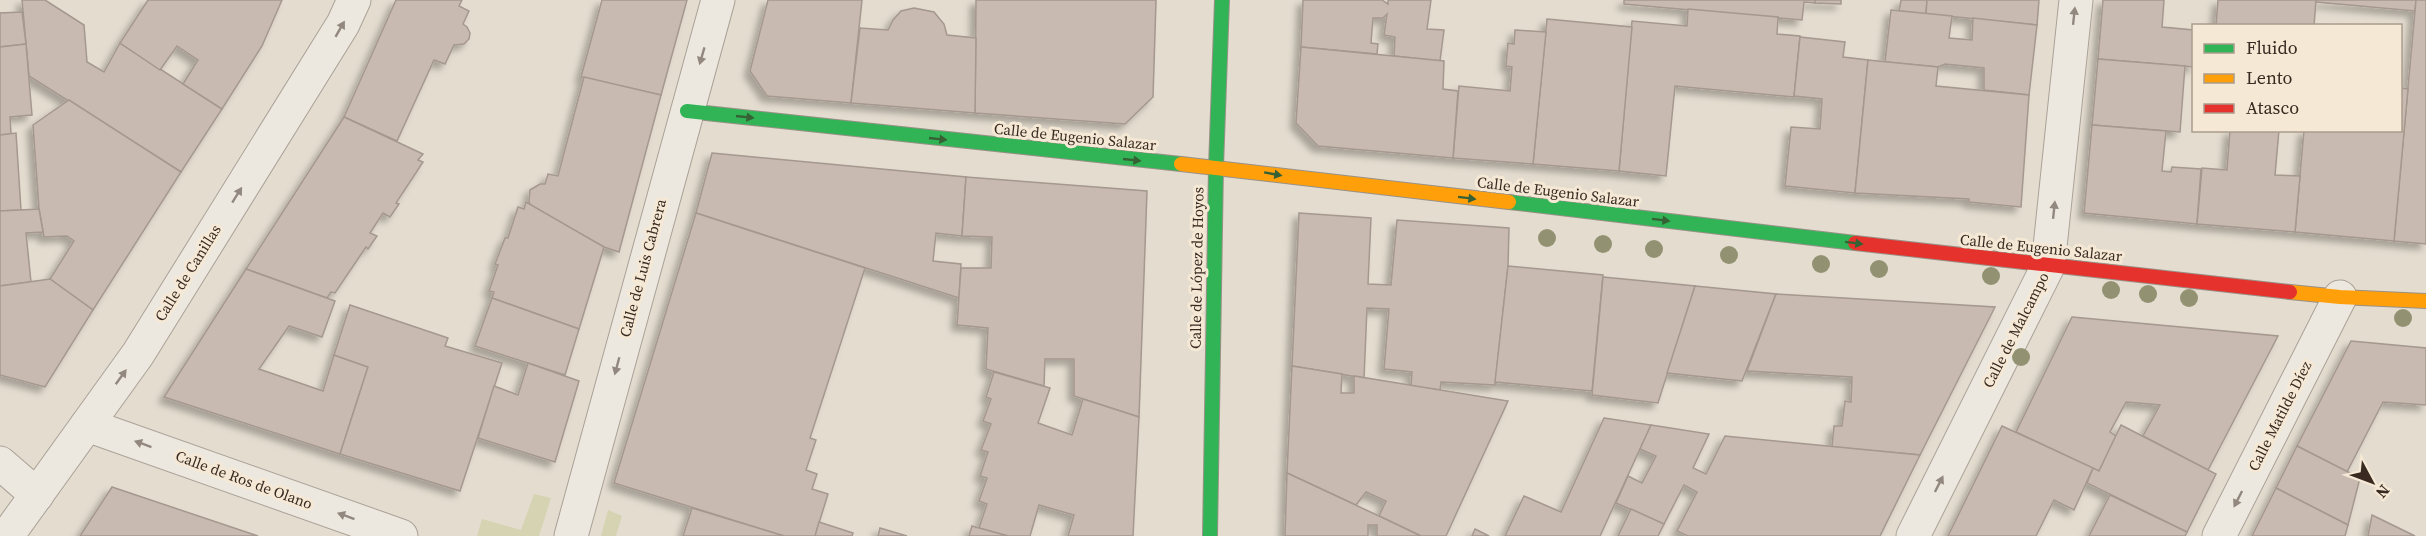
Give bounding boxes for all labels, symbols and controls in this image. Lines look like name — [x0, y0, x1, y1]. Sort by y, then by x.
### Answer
one-way arrow — [2069, 6, 2079, 25]
one-way arrow — [335, 20, 345, 37]
legend — [2192, 24, 2402, 132]
text: Fluido — [2246, 35, 2298, 60]
one-way arrow — [697, 47, 706, 65]
text: Lento — [2246, 65, 2293, 90]
text: Atasco — [2246, 95, 2299, 120]
one-way arrow — [735, 113, 754, 122]
street label: Calle de Eugenio Salazar — [993, 118, 1158, 156]
one-way arrow — [929, 134, 948, 144]
one-way arrow — [1123, 155, 1142, 165]
one-way arrow — [1264, 170, 1283, 179]
street label: Calle de Eugenio Salazar — [1476, 171, 1641, 212]
one-way arrow — [232, 187, 243, 203]
street label: Calle de López de Hoyos — [1185, 187, 1208, 349]
one-way arrow — [1458, 193, 1477, 202]
street label: Calle de Luis Cabrera — [614, 196, 671, 339]
one-way arrow — [2049, 200, 2059, 219]
one-way arrow — [1651, 216, 1670, 225]
street label: Calle de Canillas — [149, 220, 226, 325]
street label: Calle de Eugenio Salazar — [1959, 229, 2124, 267]
one-way arrow — [1845, 238, 1864, 248]
street label: Calle de Malcampo — [1977, 268, 2054, 391]
one-way arrow — [612, 357, 621, 375]
street label: Calle Matilde Díez — [2243, 357, 2316, 475]
one-way arrow — [115, 369, 127, 384]
one-way arrow — [133, 439, 151, 449]
street label: Calle de Ros de Olano — [173, 445, 315, 514]
north arrow — [2342, 452, 2402, 512]
one-way arrow — [1935, 475, 1944, 492]
text: N — [2371, 480, 2395, 504]
one-way arrow — [2233, 491, 2243, 508]
one-way arrow — [337, 511, 355, 521]

